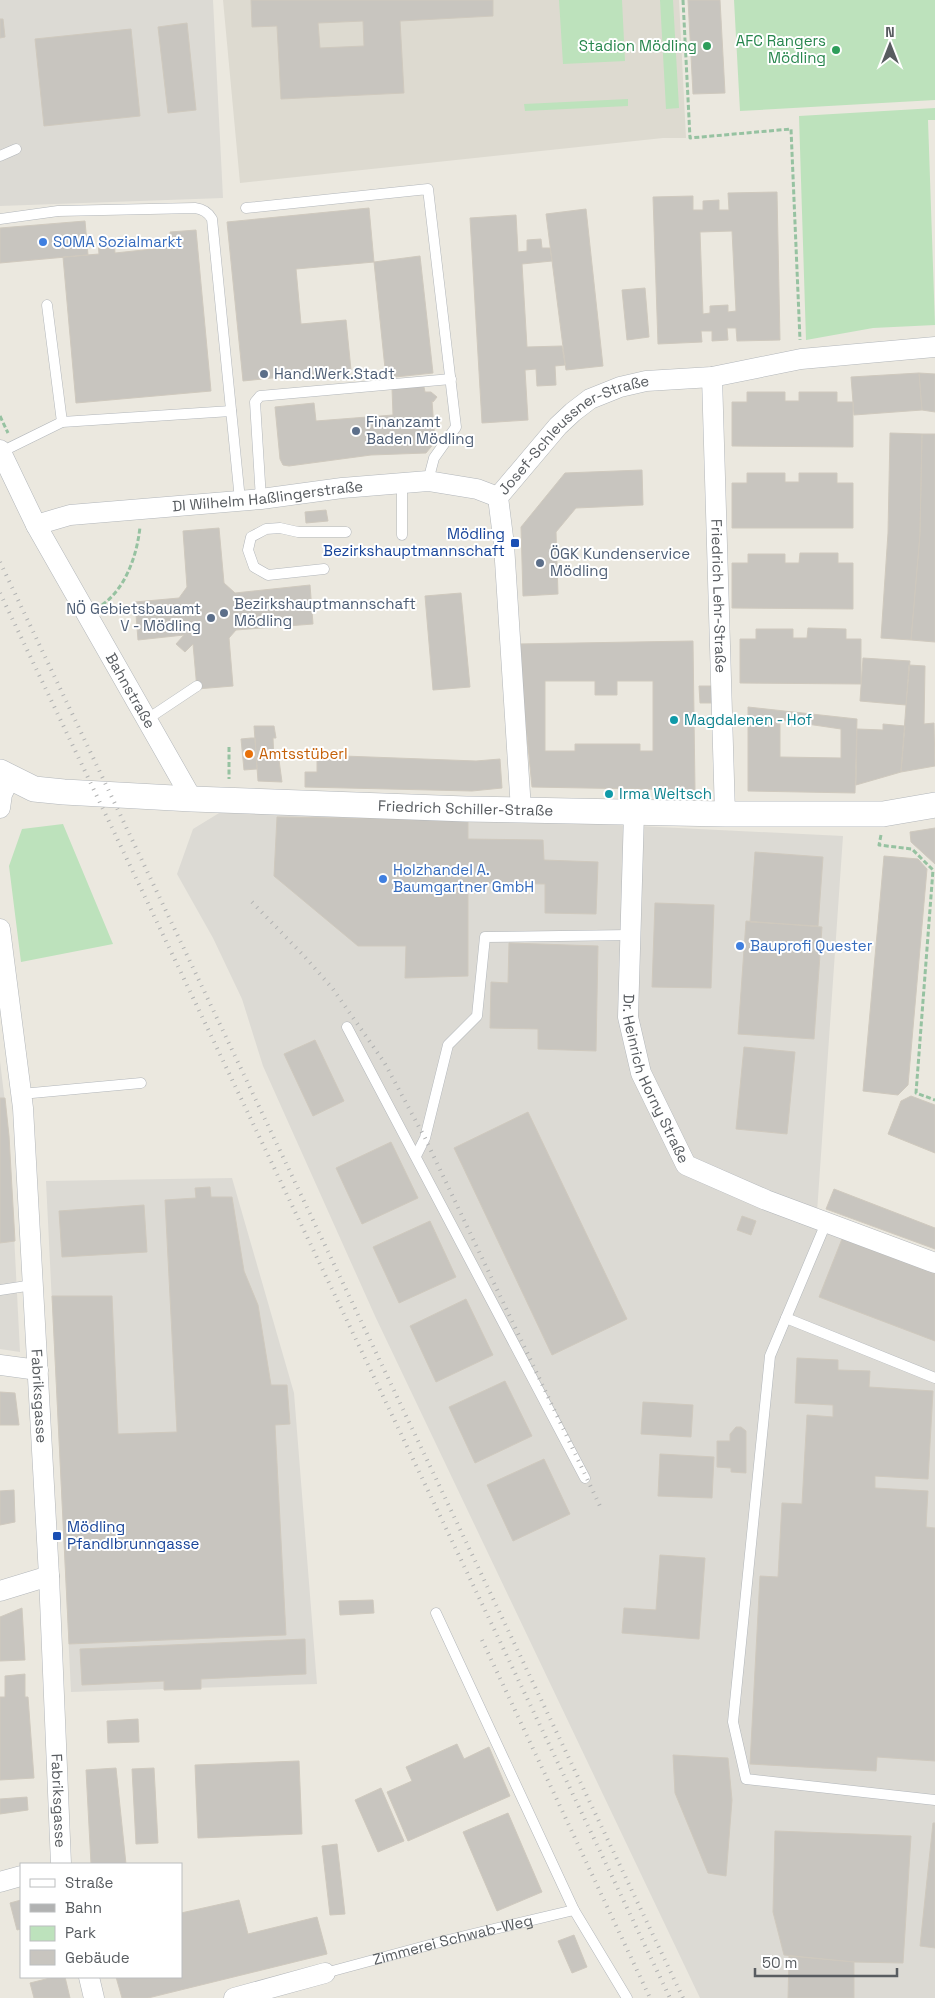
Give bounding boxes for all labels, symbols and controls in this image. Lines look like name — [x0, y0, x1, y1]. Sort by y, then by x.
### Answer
north arrow — [865, 20, 915, 70]
text: N — [885, 23, 895, 41]
place label: AFC Rangers Mödling — [736, 31, 826, 67]
place label: Stadion Mödling — [579, 36, 697, 55]
marker: Stadion Mödling — [701, 40, 713, 52]
marker: AFC Rangers Mödling — [830, 44, 842, 56]
place label: SOMA Sozialmarkt — [53, 232, 183, 251]
marker: SOMA Sozialmarkt — [37, 236, 49, 248]
place label: Hand.Werk.Stadt — [274, 364, 395, 383]
marker: Hand.Werk.Stadt — [258, 368, 270, 380]
street label: Josef-Schleussner-Straße — [494, 371, 651, 499]
place label: Finanzamt Baden Mödling — [366, 412, 474, 448]
marker: Finanzamt Baden Mödling — [350, 425, 362, 437]
street label: DI Wilhelm Haßlingerstraße — [171, 476, 364, 515]
street label: Friedrich Lehr-Straße — [707, 518, 731, 673]
place label: Mödling Bezirkshauptmannschaft — [323, 524, 505, 560]
marker: Mödling Bezirkshauptmannschaft — [509, 537, 521, 549]
place label: ÖGK Kundenservice Mödling — [550, 544, 690, 580]
marker: ÖGK Kundenservice Mödling — [534, 557, 546, 569]
place label: Bezirkshauptmannschaft Mödling — [234, 594, 416, 630]
place label: NÖ Gebietsbauamt V - Mödling — [66, 599, 201, 635]
marker: Bezirkshauptmannschaft Mödling — [218, 607, 230, 619]
marker: NÖ Gebietsbauamt V - Mödling — [205, 612, 217, 624]
street label: Bahnstraße — [102, 649, 160, 732]
place label: Magdalenen - Hof — [684, 710, 813, 729]
marker: Magdalenen - Hof — [668, 714, 680, 726]
place label: Amtsstüberl — [259, 744, 348, 763]
marker: Amtsstüberl — [243, 748, 255, 760]
place label: Irma Weltsch — [619, 784, 712, 803]
marker: Irma Weltsch — [603, 788, 615, 800]
street label: Friedrich Schiller-Straße — [377, 796, 553, 820]
place label: Holzhandel A. Baumgartner GmbH — [393, 860, 534, 896]
marker: Holzhandel A. Baumgartner GmbH — [377, 873, 389, 885]
place label: Bauprofi Quester — [750, 936, 873, 955]
marker: Bauprofi Quester — [734, 940, 746, 952]
street label: Dr. Heinrich Horny Straße — [619, 994, 694, 1166]
street label: Fabriksgasse — [27, 1348, 52, 1444]
place label: Mödling Pfandlbrunngasse — [67, 1517, 200, 1553]
marker: Mödling Pfandlbrunngasse — [51, 1530, 63, 1542]
street label: Fabriksgasse — [47, 1753, 70, 1848]
legend — [20, 1863, 182, 1978]
text: Straße — [65, 1873, 114, 1892]
text: Bahn — [65, 1898, 102, 1917]
street label: Zimmerei Schwab-Weg — [370, 1910, 535, 1969]
text: Park — [65, 1923, 96, 1942]
scale bar — [755, 1946, 898, 1978]
text: Gebäude — [65, 1948, 130, 1967]
text: 50 m — [762, 1953, 797, 1972]

